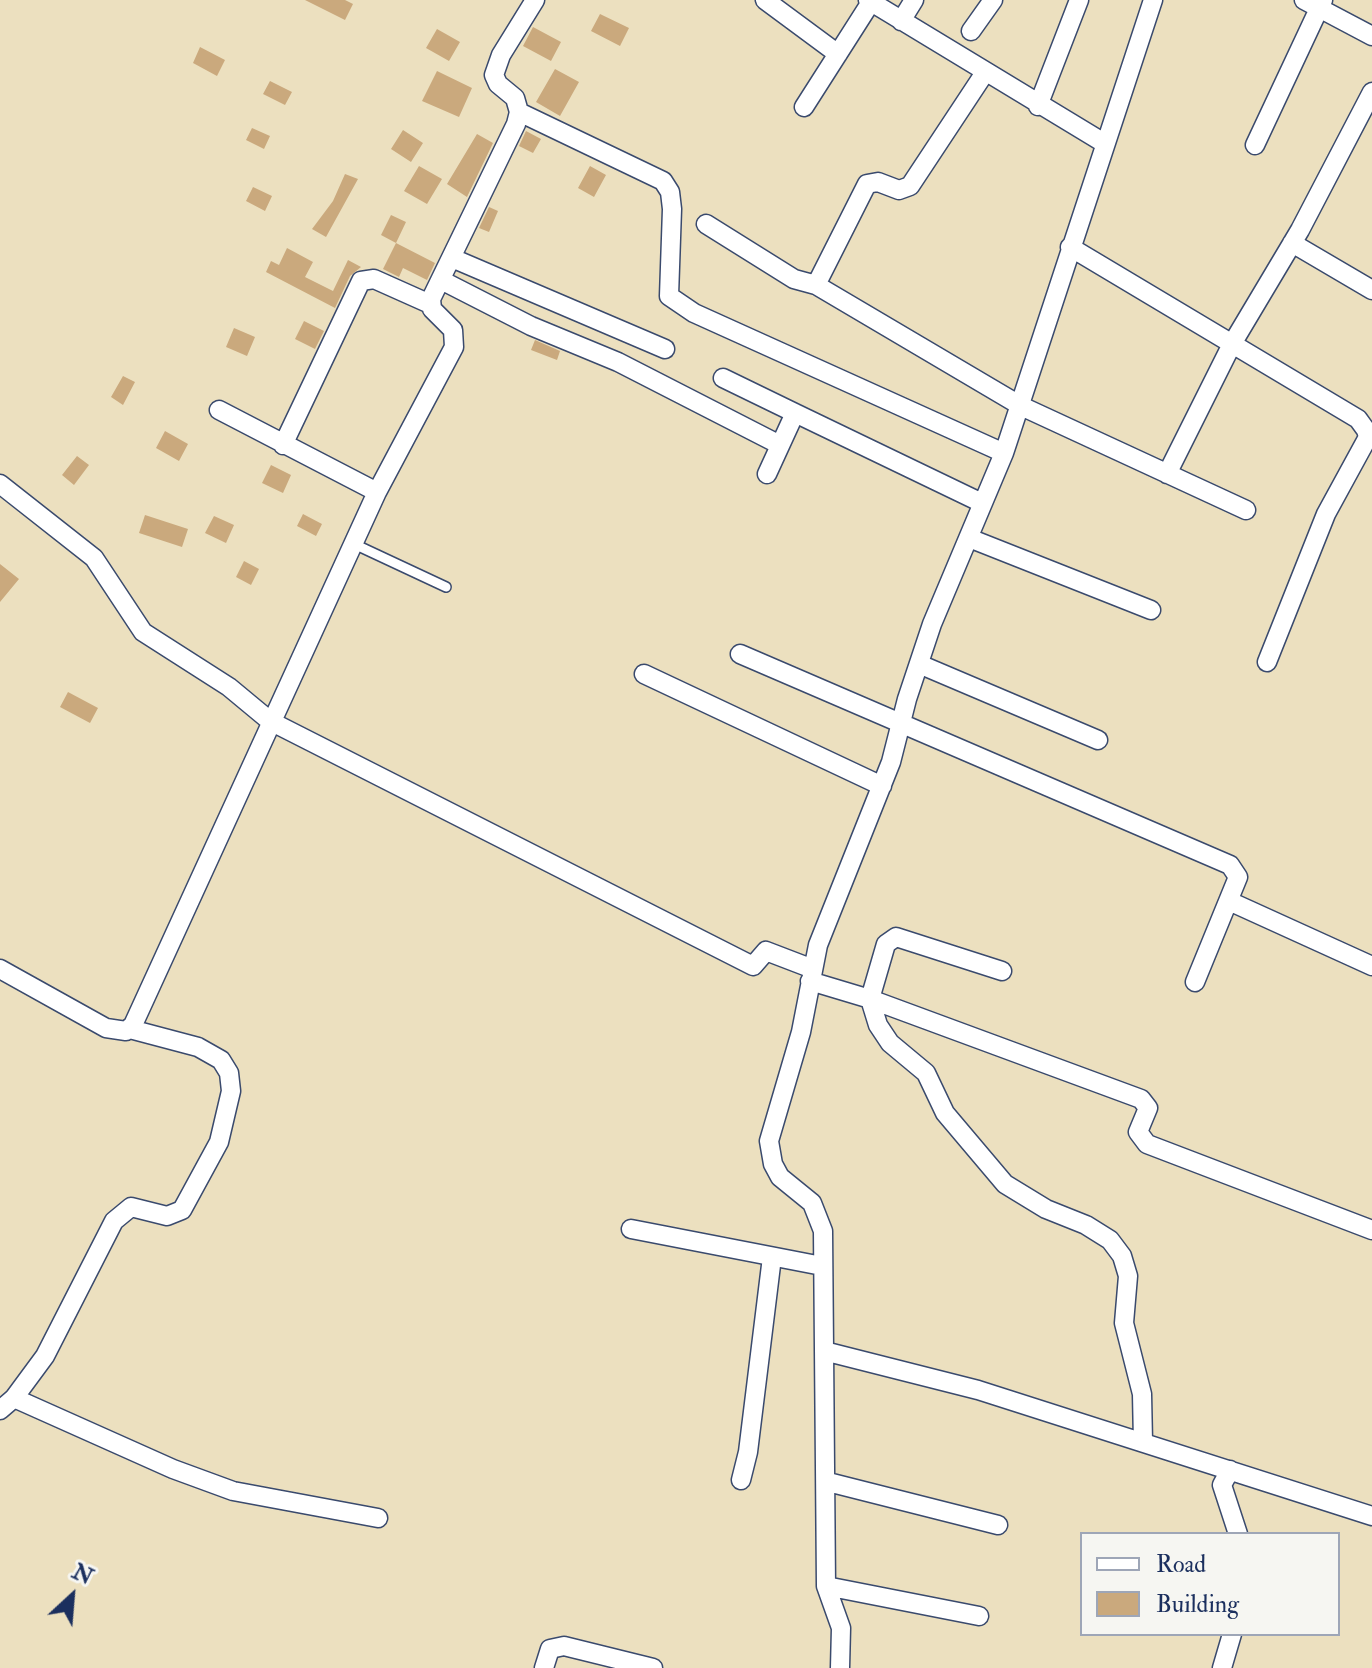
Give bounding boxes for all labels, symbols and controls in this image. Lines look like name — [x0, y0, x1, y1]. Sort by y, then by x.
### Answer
legend — [1080, 1532, 1340, 1636]
text: Road — [1156, 1549, 1206, 1580]
north arrow — [32, 1556, 112, 1636]
text: N — [68, 1558, 98, 1591]
text: Building — [1156, 1589, 1239, 1620]

